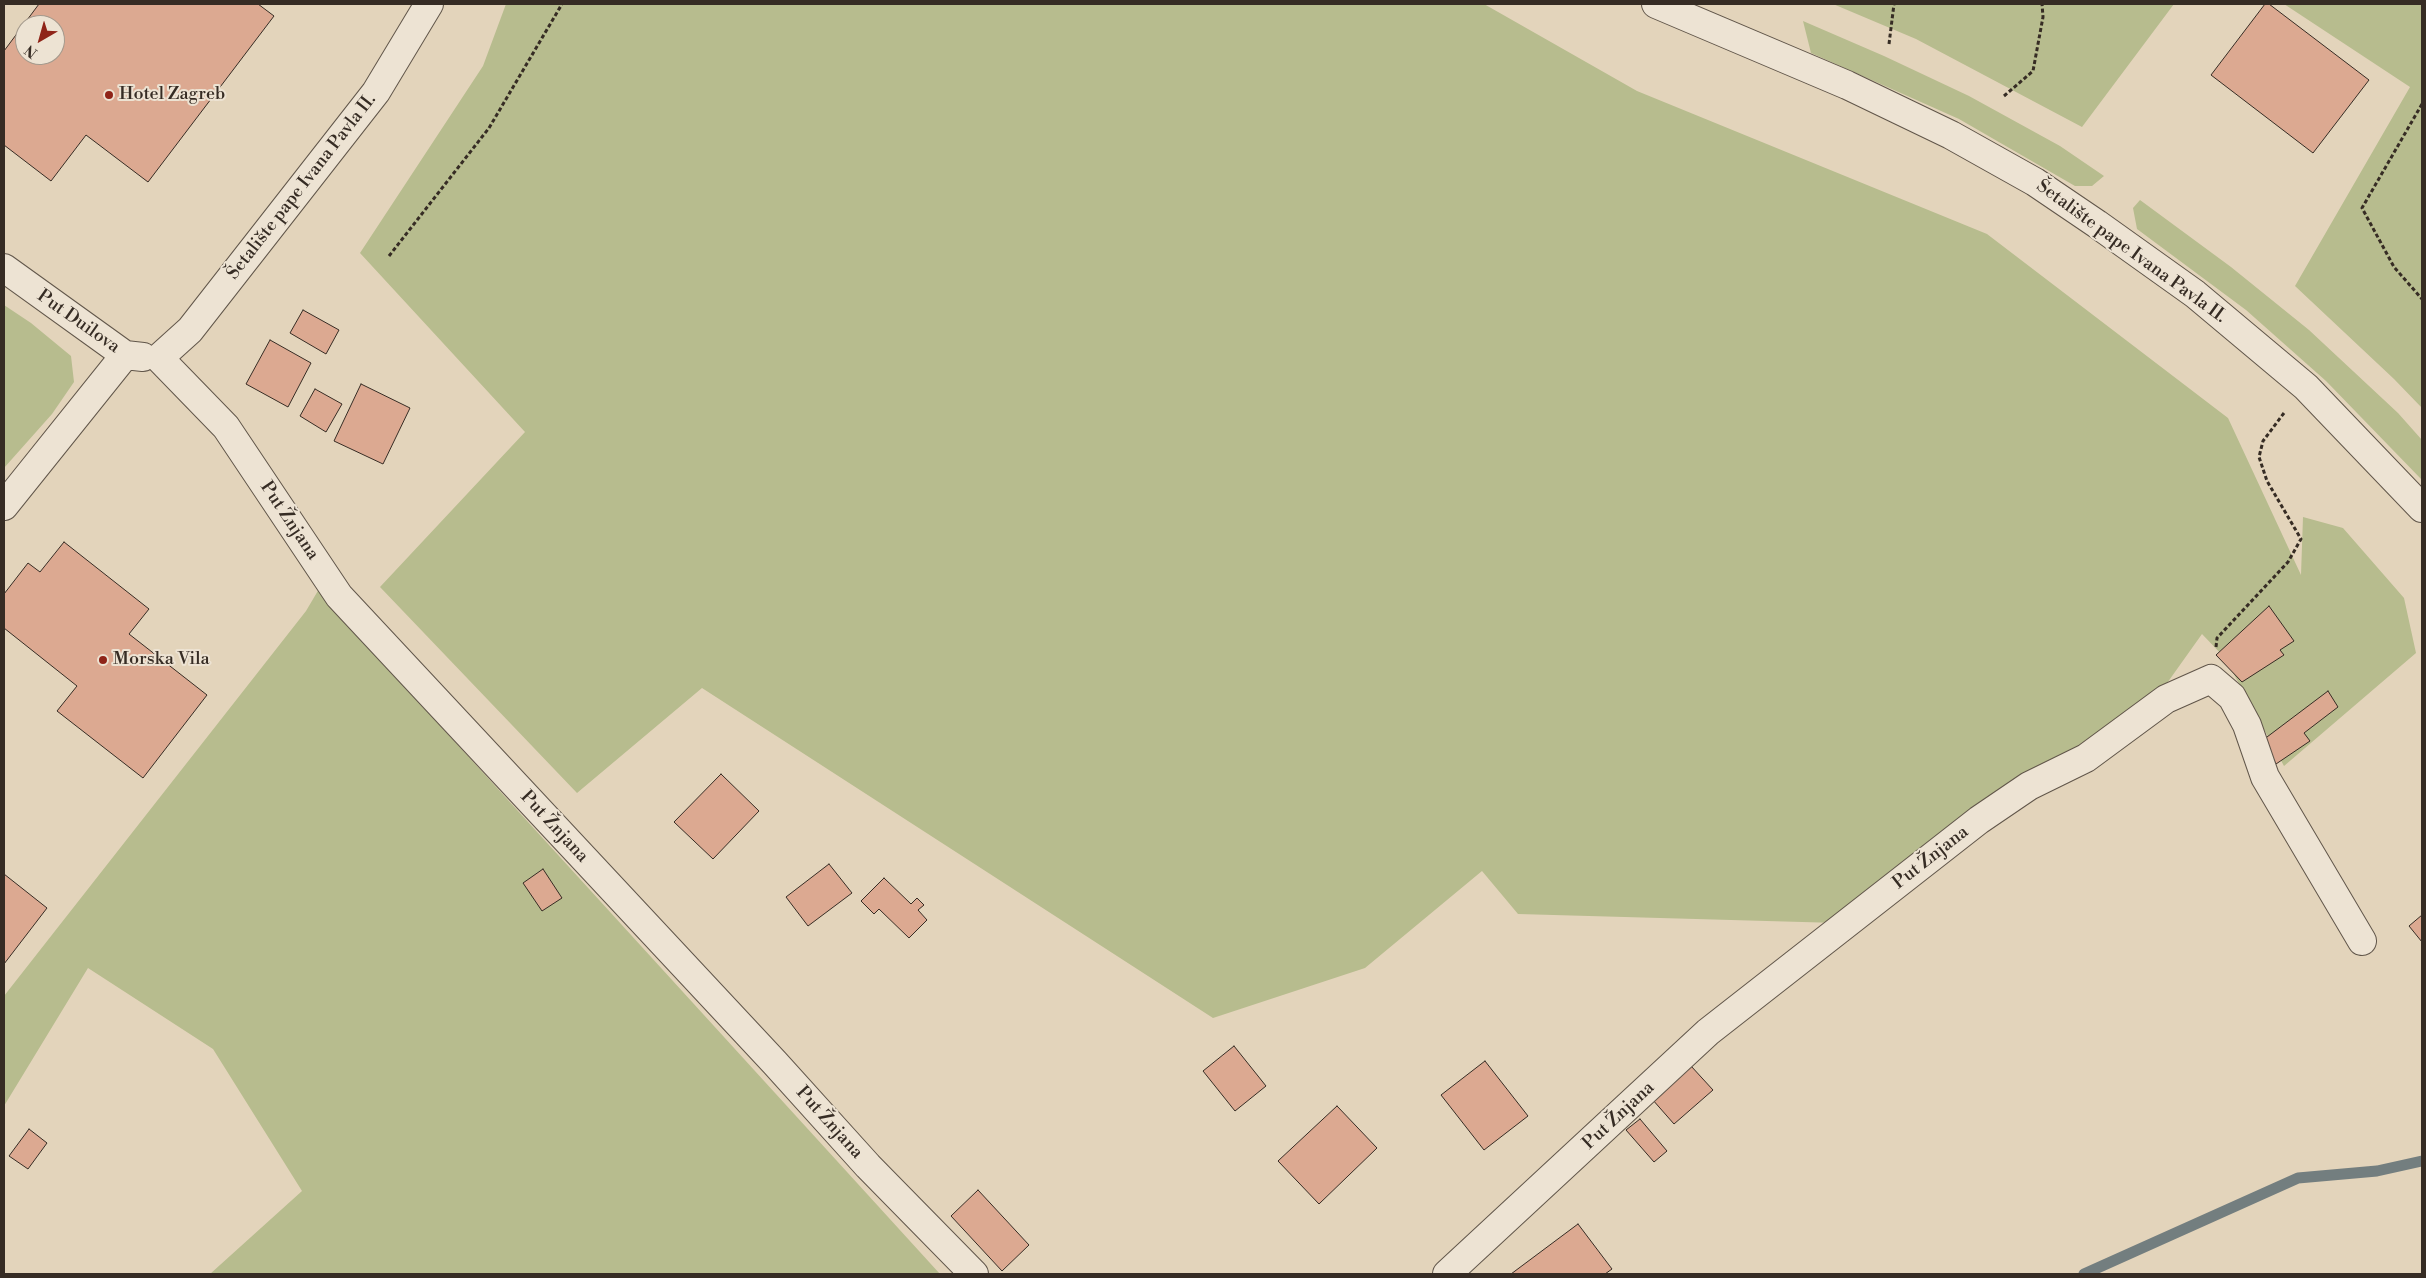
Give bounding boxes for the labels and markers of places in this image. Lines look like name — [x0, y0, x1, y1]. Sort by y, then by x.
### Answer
place label: Hotel Zagreb — [119, 84, 225, 106]
marker: Hotel Zagreb — [103, 89, 115, 101]
place label: Morska Vila — [113, 649, 210, 671]
marker: Morska Vila — [97, 654, 109, 666]

